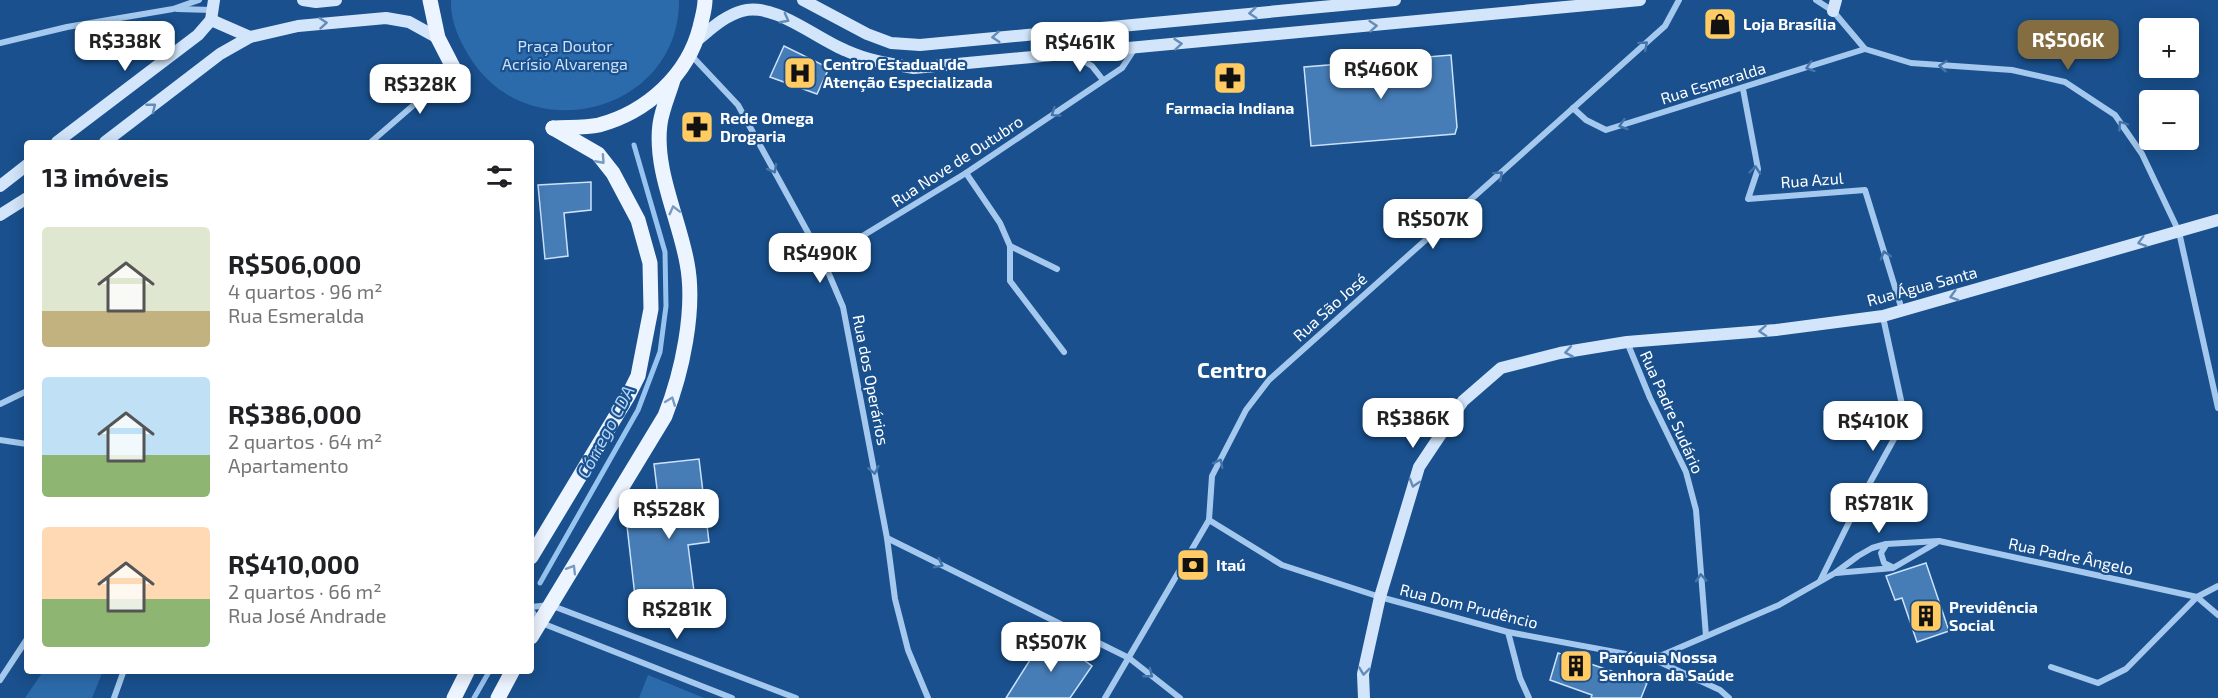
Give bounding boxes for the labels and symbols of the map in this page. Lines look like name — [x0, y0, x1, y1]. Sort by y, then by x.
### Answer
one-way arrow — [1249, 6, 1258, 19]
shop icon: Loja Brasília — [1702, 6, 1738, 42]
one-way arrow — [779, 12, 789, 23]
place label: Loja Brasília — [1743, 14, 1836, 33]
one-way arrow — [318, 17, 327, 30]
one-way arrow — [1368, 20, 1377, 33]
pin: R$506K — [2019, 20, 2117, 71]
pin: R$338K — [76, 21, 174, 72]
pin: R$461K — [1031, 22, 1129, 73]
one-way arrow — [992, 30, 1001, 43]
park label: Praça Doutor Acrísio Alvarenga — [502, 36, 628, 73]
one-way arrow — [1174, 38, 1183, 51]
one-way arrow — [1637, 41, 1648, 52]
pin: R$460K — [1332, 49, 1430, 100]
place label: Centro Estadual de Atenção Especializada — [823, 54, 993, 93]
hospital icon: Centro Estadual de Atenção Especializada — [782, 55, 818, 91]
street label: Rua Esmeralda — [1658, 58, 1768, 108]
one-way arrow — [1939, 59, 1948, 72]
pharmacy icon: Farmacia Indiana — [1212, 60, 1248, 96]
one-way arrow — [1805, 60, 1816, 72]
pin: R$328K — [371, 64, 469, 115]
place label: Farmacia Indiana — [1165, 98, 1295, 117]
one-way arrow — [145, 103, 156, 114]
one-way arrow — [1050, 106, 1061, 117]
place label: Rede Omega Drogaria — [720, 108, 814, 145]
pharmacy icon: Rede Omega Drogaria — [679, 109, 715, 145]
street label: Rua Nove de Outubro — [887, 111, 1026, 210]
one-way arrow — [1619, 118, 1629, 130]
one-way arrow — [2118, 121, 2129, 132]
one-way arrow — [594, 153, 605, 163]
one-way arrow — [766, 163, 777, 173]
one-way arrow — [1748, 165, 1761, 175]
street label: Rua Azul — [1780, 168, 1844, 191]
one-way arrow — [1492, 171, 1502, 182]
pin: R$507K — [1384, 199, 1482, 250]
one-way arrow — [668, 206, 681, 216]
pin: R$490K — [771, 233, 869, 284]
one-way arrow — [2137, 235, 2148, 247]
one-way arrow — [1880, 250, 1892, 261]
street label: Rua Água Santa — [1865, 262, 1979, 309]
street label: Rua São José — [1289, 269, 1370, 345]
one-way arrow — [1949, 289, 1960, 301]
street label: Rua dos Operários — [850, 313, 893, 447]
one-way arrow — [1758, 325, 1767, 338]
one-way arrow — [1564, 345, 1574, 358]
street label: Rua Padre Sudário — [1637, 347, 1708, 476]
district label: Centro — [1197, 356, 1267, 382]
water label: Córrego CDA — [572, 381, 639, 482]
one-way arrow — [664, 397, 676, 408]
pin: R$386K — [1364, 398, 1462, 449]
pin: R$410K — [1824, 401, 1922, 452]
one-way arrow — [1212, 459, 1223, 469]
one-way arrow — [867, 465, 880, 475]
one-way arrow — [1409, 477, 1421, 488]
pin: R$781K — [1830, 483, 1928, 534]
pin: R$528K — [620, 489, 718, 540]
street label: Rua Padre Ângelo — [2007, 533, 2135, 578]
bank icon: Itaú — [1175, 547, 1211, 583]
place label: Itaú — [1216, 555, 1246, 574]
one-way arrow — [933, 557, 944, 568]
one-way arrow — [564, 565, 576, 575]
one-way arrow — [1695, 573, 1708, 582]
street label: Rua Dom Prudêncio — [1398, 579, 1540, 632]
pin: R$281K — [628, 589, 726, 640]
place label: Previdência Social — [1949, 597, 2038, 634]
building icon: Previdência Social — [1908, 598, 1944, 634]
pin: R$507K — [1002, 622, 1100, 673]
place label: Paróquia Nossa Senhora da Saúde — [1599, 647, 1734, 684]
building icon: Paróquia Nossa Senhora da Saúde — [1558, 648, 1594, 684]
one-way arrow — [1142, 666, 1153, 677]
one-way arrow — [1359, 666, 1371, 675]

